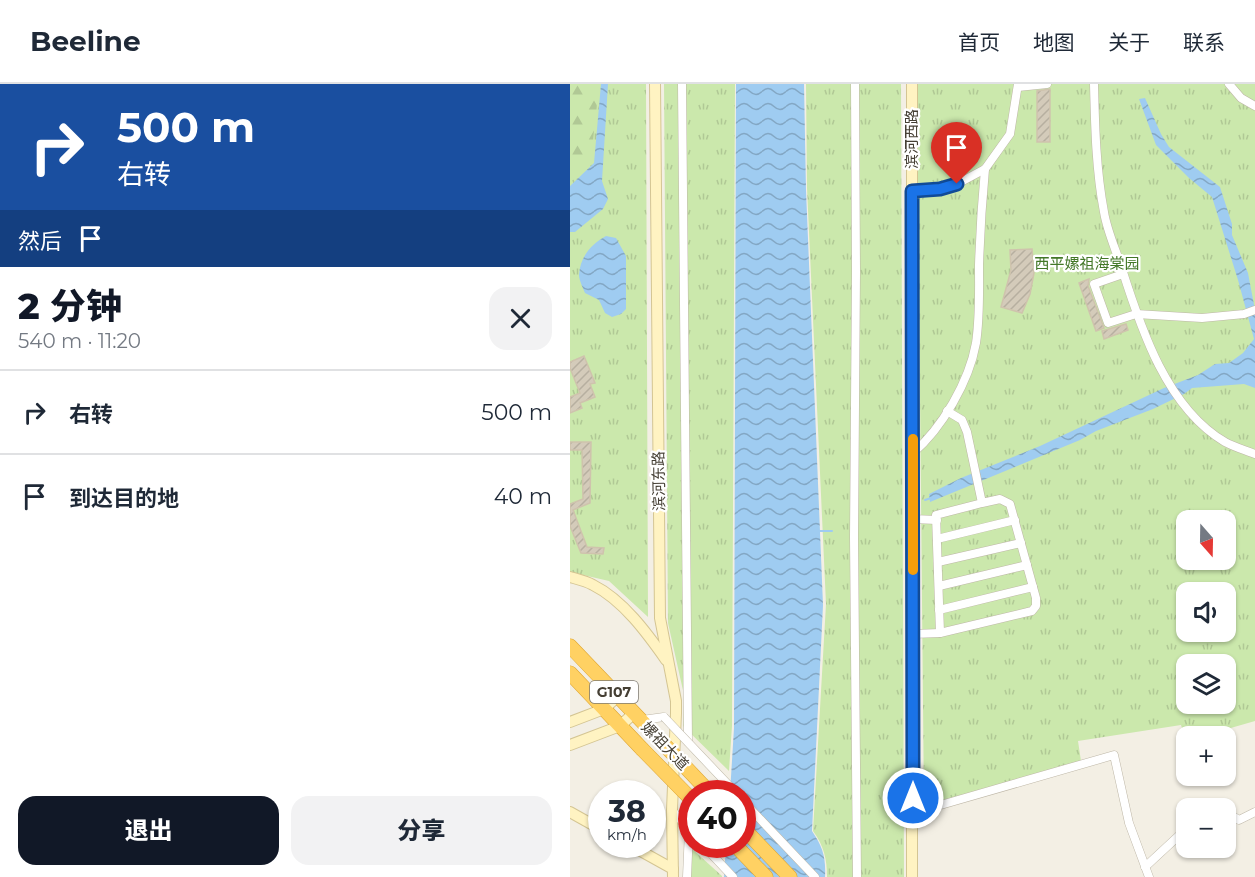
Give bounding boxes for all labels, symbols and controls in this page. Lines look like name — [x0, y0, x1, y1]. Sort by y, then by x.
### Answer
text: Beeline — [30, 24, 141, 58]
text: 首页 — [958, 30, 1000, 55]
text: 地图 — [1033, 30, 1075, 55]
text: 关于 — [1108, 30, 1150, 55]
text: 联系 — [1183, 30, 1225, 55]
text: 500 m — [117, 101, 255, 153]
icon: right — [18, 108, 96, 186]
street label: 滨河西路 — [902, 109, 921, 169]
pin — [931, 122, 982, 184]
icon: arrive — [940, 131, 973, 164]
text: 右转 — [117, 158, 171, 191]
icon: arrive — [74, 222, 107, 255]
text: 然后 — [18, 228, 62, 255]
park label: 西平嫘祖海棠园 — [1034, 254, 1140, 273]
text: 2 分钟 — [18, 284, 122, 328]
button: close — [489, 287, 552, 350]
text: 540 m · 11:20 — [18, 329, 141, 353]
icon: right — [18, 396, 51, 429]
text: 500 m — [481, 399, 552, 426]
text: 右转 — [69, 401, 113, 428]
street label: 滨河东路 — [648, 451, 669, 511]
icon: arrive — [18, 480, 51, 513]
text: 40 m — [494, 483, 552, 510]
text: 到达目的地 — [69, 485, 179, 512]
north arrow — [1176, 510, 1236, 570]
map controls — [1176, 510, 1236, 858]
button: sound — [1176, 582, 1236, 642]
button: layers — [1176, 654, 1236, 714]
road number: G107 — [590, 681, 638, 703]
street label: 嫘祖大道 — [638, 717, 693, 774]
button: + — [1176, 726, 1236, 786]
position arrow — [881, 766, 945, 830]
speed limit sign: 40 — [678, 780, 756, 858]
text: 38 — [608, 793, 646, 830]
button: 退出 — [18, 796, 279, 865]
button: 分享 — [291, 796, 552, 865]
button: − — [1176, 798, 1236, 858]
text: km/h — [607, 825, 647, 844]

